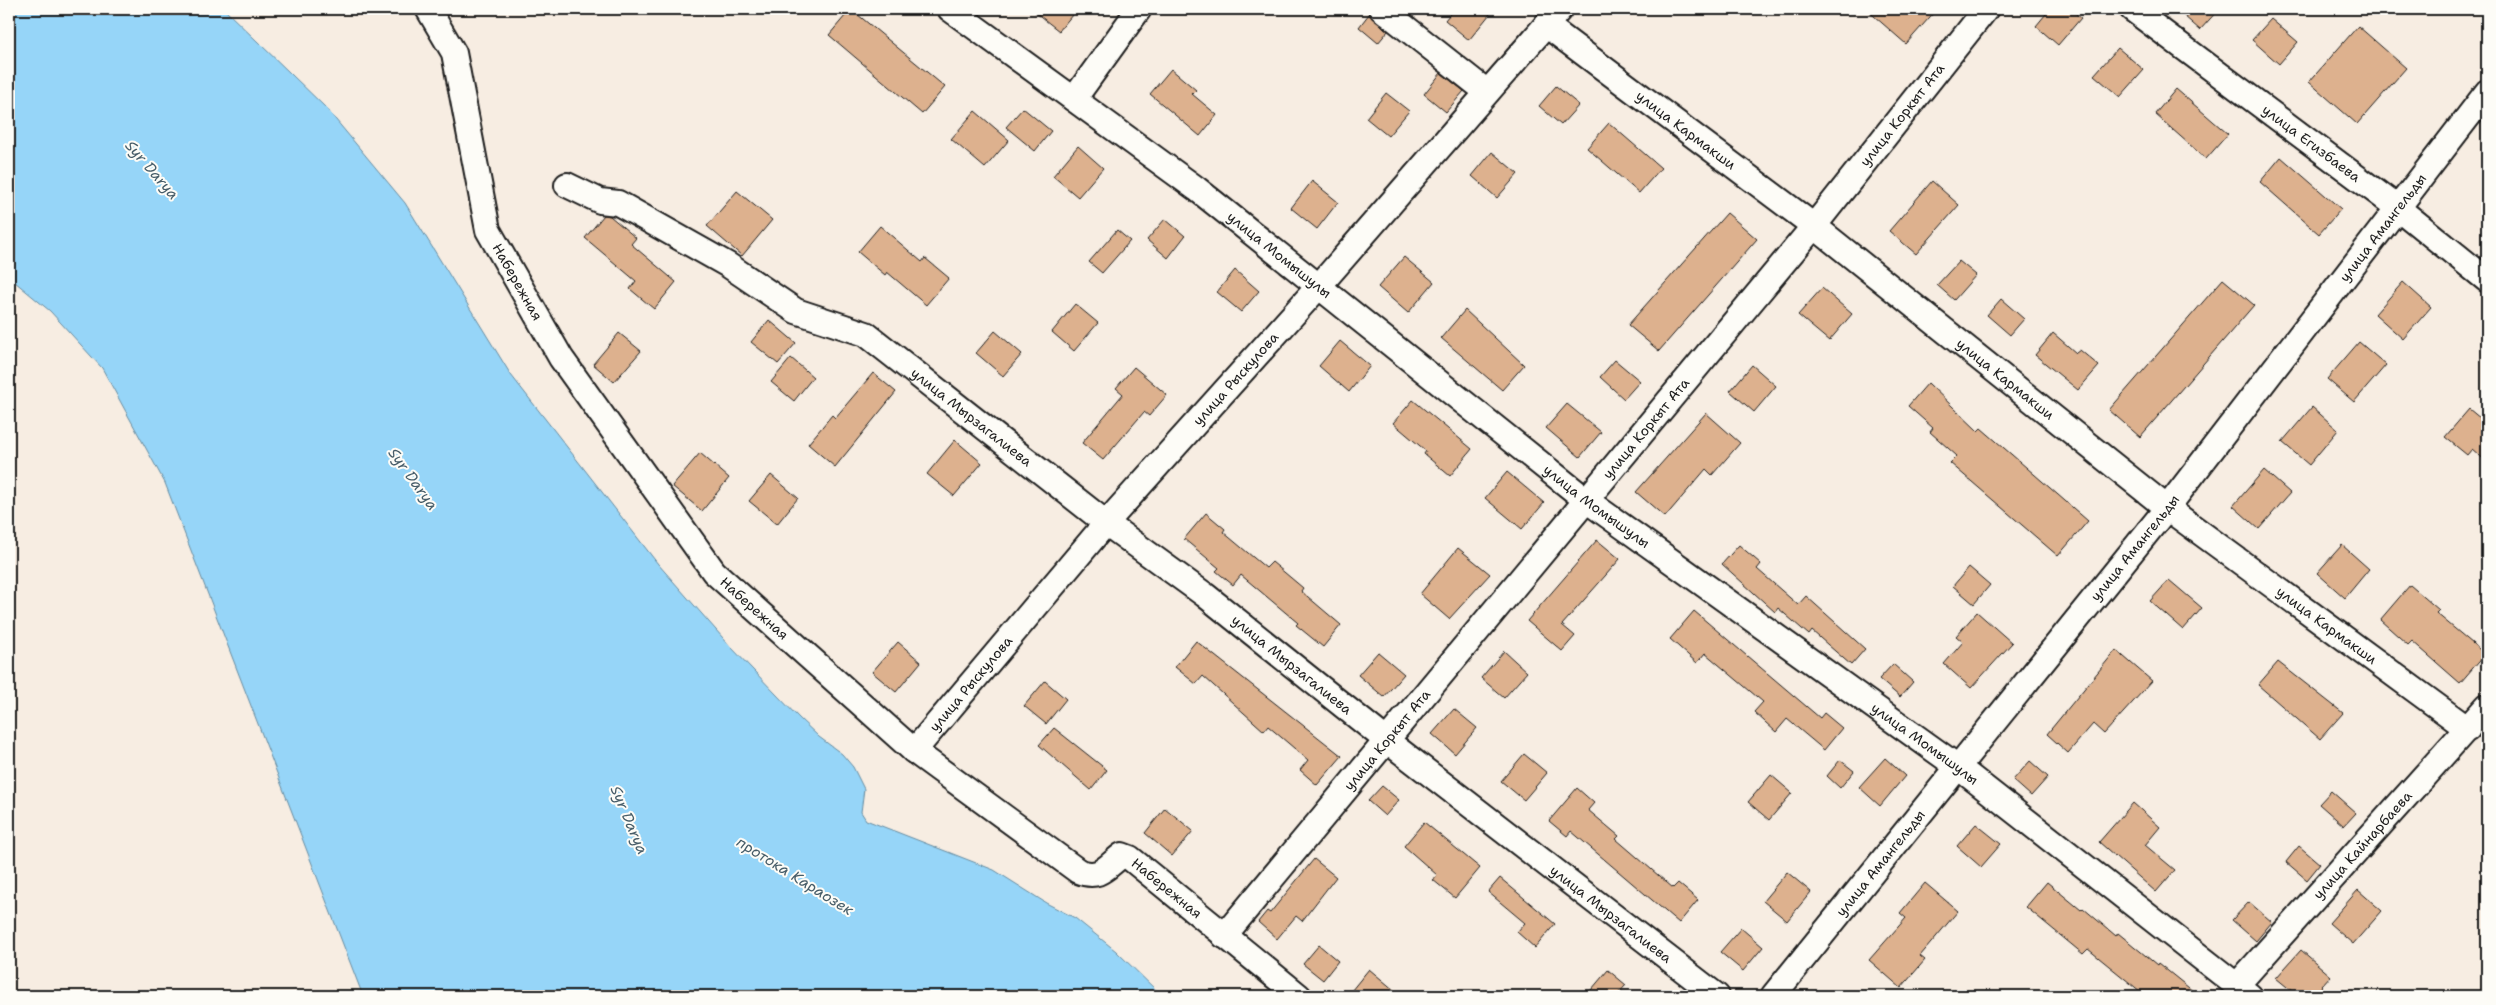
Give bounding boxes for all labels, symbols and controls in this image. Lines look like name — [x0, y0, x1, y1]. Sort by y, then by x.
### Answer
street label: улица Коркыт Ата — [1856, 60, 1949, 170]
street label: улица Кармакши — [1632, 87, 1740, 173]
street label: улица Егизбаева — [2258, 100, 2364, 186]
water label: Syr Darya — [121, 136, 183, 204]
street label: улица Амангельды — [2335, 170, 2430, 285]
street label: улица Момышулы — [1223, 208, 1335, 302]
street label: Набережная — [488, 240, 547, 324]
street label: улица Рыскулова — [1189, 328, 1282, 429]
street label: улица Кармакши — [1953, 334, 2058, 424]
street label: улица Мырзагалиева — [907, 364, 1036, 470]
street label: улица Коркыт Ата — [1599, 374, 1693, 483]
water label: Syr Darya — [384, 444, 442, 514]
street label: улица Момышулы — [1540, 461, 1653, 552]
street label: улица Амангельды — [2086, 491, 2183, 605]
street label: Набережная — [716, 573, 792, 644]
street label: улица Кармакши — [2273, 582, 2381, 668]
street label: улица Мырзагалиева — [1228, 611, 1356, 718]
street label: улица Рыскулова — [925, 632, 1016, 735]
street label: улица Коркыт Ата — [1340, 685, 1434, 794]
street label: улица Момышулы — [1868, 699, 1982, 789]
water label: Syr Darya — [606, 783, 652, 857]
street label: улица Кайнарбаева — [2309, 787, 2416, 903]
street label: улица Амангельды — [1832, 806, 1929, 920]
water label: протока Караозек — [733, 832, 858, 921]
street label: Набережная — [1128, 854, 1206, 922]
street label: улица Мырзагалиева — [1546, 861, 1676, 967]

